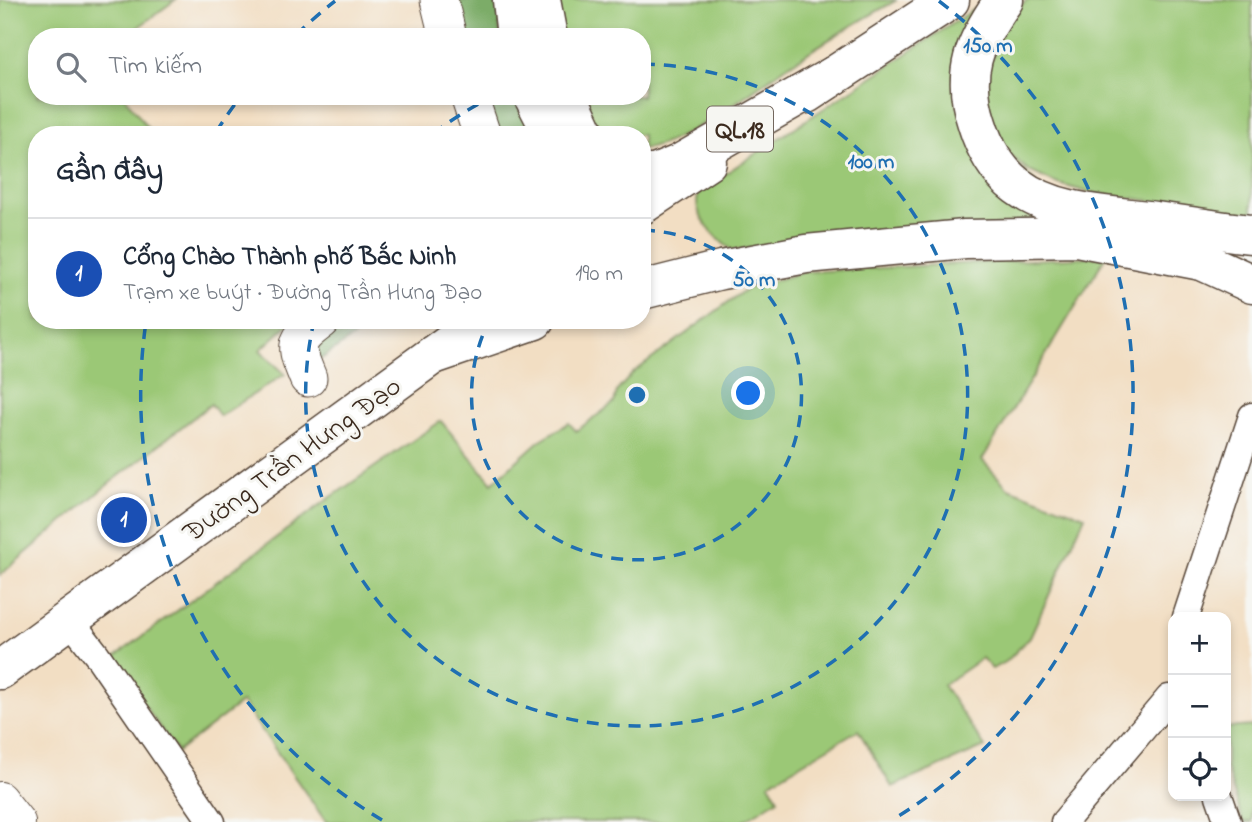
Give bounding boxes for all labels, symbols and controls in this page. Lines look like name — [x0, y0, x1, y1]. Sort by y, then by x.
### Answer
search box — [28, 28, 651, 105]
text: 150 m — [963, 32, 1013, 62]
icon: search — [52, 48, 90, 86]
text: Tìm kiếm — [108, 48, 202, 86]
road number: QL.18 — [707, 106, 773, 152]
text: 100 m — [848, 148, 894, 178]
text: Gần đây — [56, 150, 163, 194]
text: Cổng Chào Thành phố Bắc Ninh — [123, 239, 456, 277]
text: 1 — [75, 258, 83, 291]
text: 190 m — [575, 258, 623, 291]
text: 50 m — [733, 266, 775, 296]
text: Trạm xe buýt · Đường Trần Hưng Đạo — [123, 277, 482, 310]
street label: Đường Trần Hưng Đạo — [175, 368, 411, 555]
your location — [731, 376, 765, 410]
centre of rings — [625, 383, 649, 407]
pin: 1 — [101, 494, 147, 546]
map controls — [1168, 612, 1231, 801]
button: + — [1168, 612, 1231, 675]
button: − — [1168, 675, 1231, 738]
button: locate — [1168, 738, 1231, 801]

